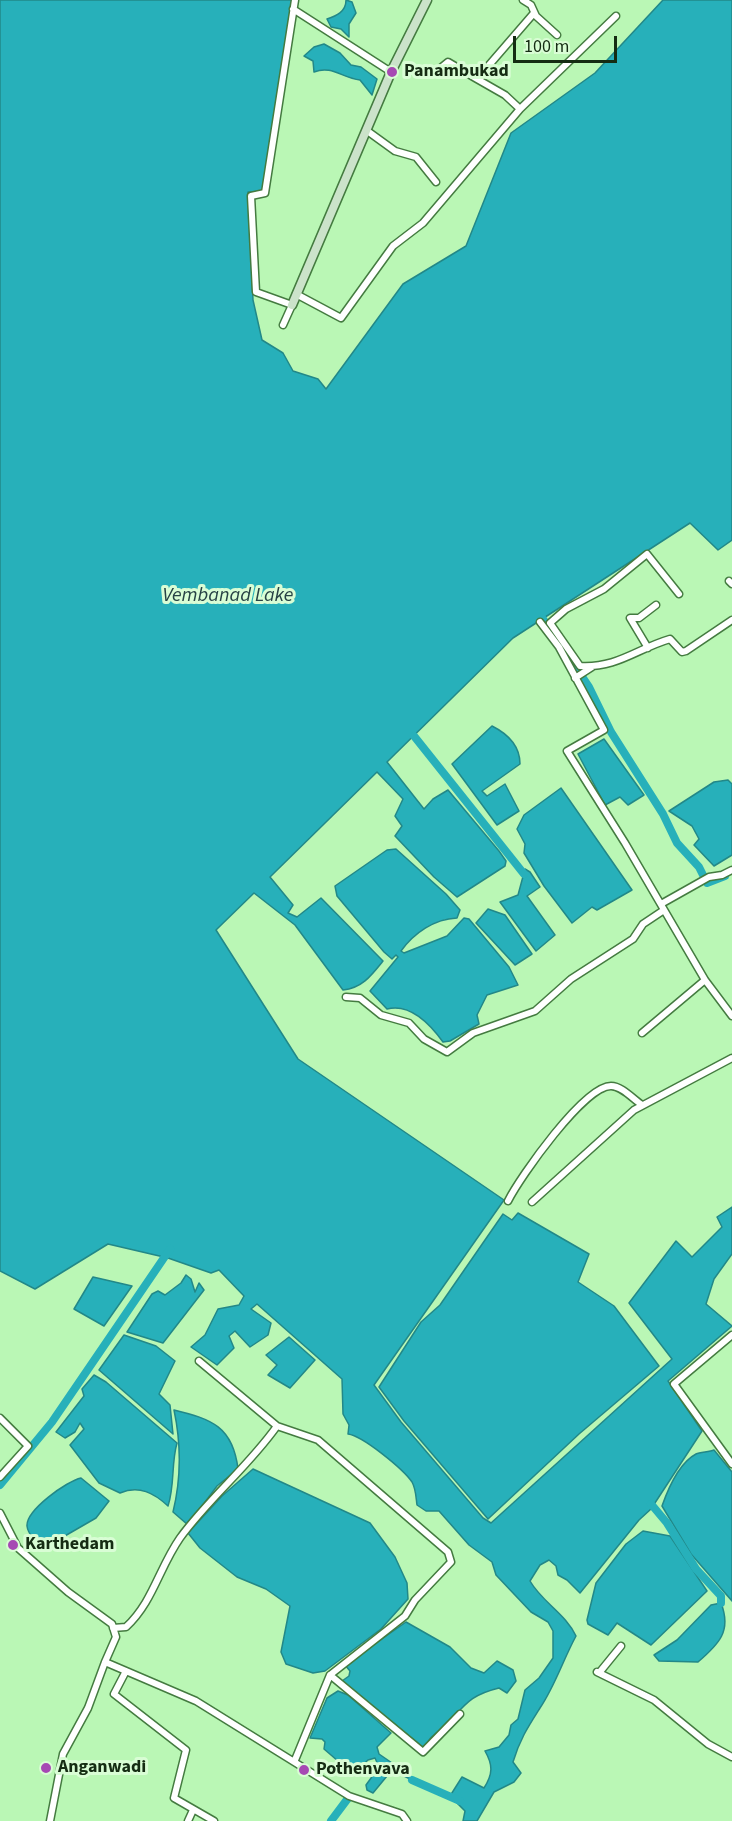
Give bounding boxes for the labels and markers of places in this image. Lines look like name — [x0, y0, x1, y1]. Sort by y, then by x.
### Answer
place label: Panambukad — [404, 61, 509, 83]
marker: Panambukad — [385, 65, 399, 79]
place label: Karthedam — [25, 1534, 114, 1556]
marker: Karthedam — [6, 1538, 20, 1552]
place label: Anganwadi — [58, 1757, 146, 1779]
place label: Pothenvava — [316, 1759, 410, 1781]
marker: Anganwadi — [39, 1761, 53, 1775]
marker: Pothenvava — [297, 1763, 311, 1777]

